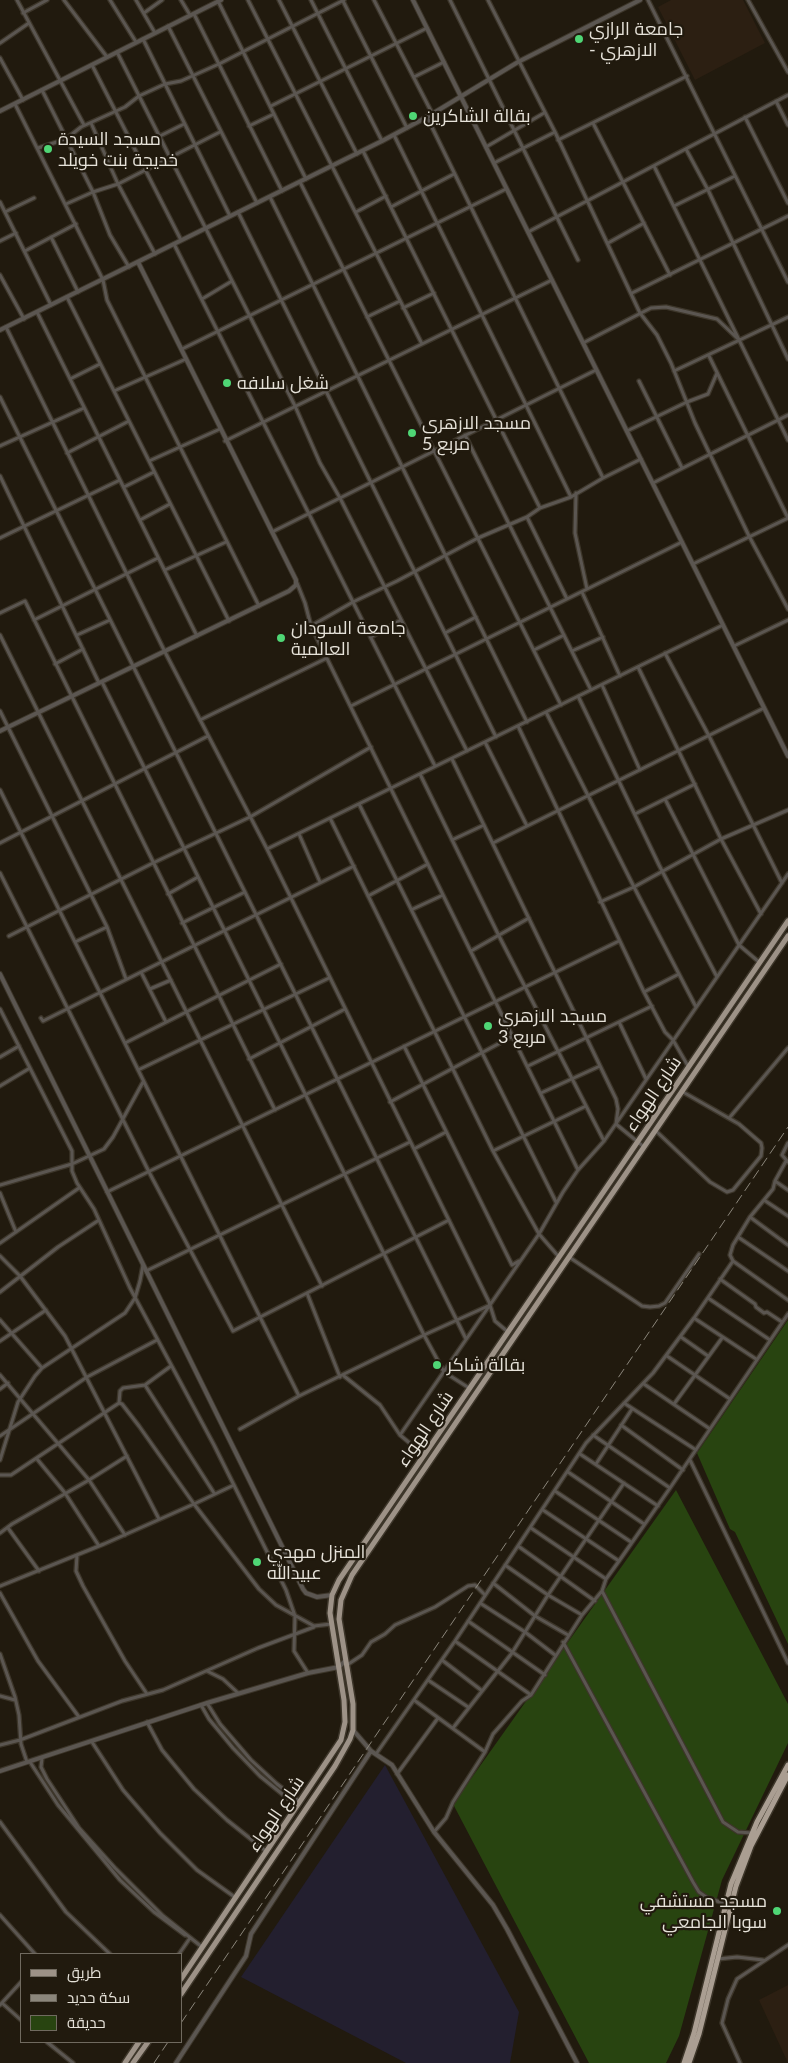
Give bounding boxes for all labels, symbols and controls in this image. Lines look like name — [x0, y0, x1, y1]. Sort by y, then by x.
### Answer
place label: جامعة الرازي - الازهري — [589, 18, 683, 60]
marker: جامعة الرازي - الازهري — [573, 33, 585, 45]
place label: بقالة الشاكرين — [423, 105, 531, 127]
marker: بقالة الشاكرين — [407, 110, 419, 122]
place label: مسجد السيدة خديجة بنت خويلد — [58, 128, 178, 170]
marker: مسجد السيدة خديجة بنت خويلد — [42, 143, 54, 155]
place label: شغل سلافه — [237, 372, 329, 394]
marker: شغل سلافه — [221, 377, 233, 389]
place label: مسجد الازهري مربع 5 — [422, 412, 531, 454]
marker: مسجد الازهري مربع 5 — [406, 427, 418, 439]
place label: جامعة السودان العالمية — [291, 617, 406, 660]
marker: جامعة السودان العالمية — [275, 632, 287, 644]
place label: مسجد الازهري مربع 3 — [498, 1005, 607, 1048]
marker: مسجد الازهري مربع 3 — [482, 1020, 494, 1032]
street label: شارع الهواء — [620, 1052, 686, 1136]
place label: بقالة شاكر — [447, 1354, 525, 1376]
marker: بقالة شاكر — [431, 1359, 443, 1371]
street label: شارع الهواء — [392, 1387, 458, 1471]
place label: المنزل مهدي عبيدالله — [267, 1541, 365, 1584]
marker: المنزل مهدي عبيدالله — [251, 1556, 263, 1568]
street label: شارع الهواء — [243, 1772, 309, 1856]
place label: مسجد مستشفي سوبا الجامعي — [640, 1890, 767, 1932]
marker: مسجد مستشفي سوبا الجامعي — [771, 1905, 783, 1917]
legend — [20, 1953, 182, 2043]
text: طريق — [67, 1963, 101, 1981]
text: سكة حديد — [67, 1988, 130, 2006]
text: حديقة — [67, 2013, 106, 2031]

